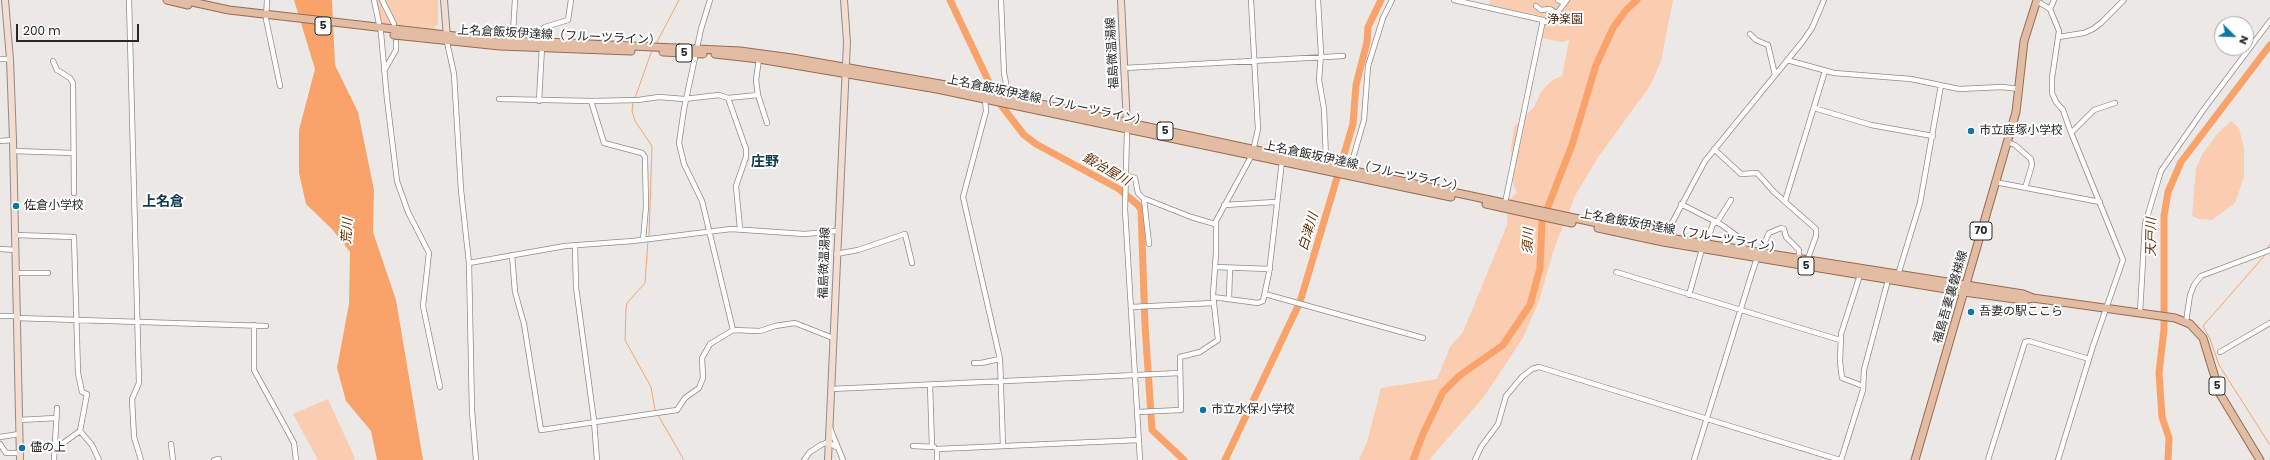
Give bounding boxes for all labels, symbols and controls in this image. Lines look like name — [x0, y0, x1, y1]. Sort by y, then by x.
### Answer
park label: 浄楽園 — [1547, 13, 1583, 27]
scale bar — [18, 16, 141, 42]
north arrow — [2214, 16, 2254, 56]
road number: 5 — [315, 17, 331, 35]
street label: 福島微温湯線 — [1104, 17, 1122, 89]
text: 200 m — [23, 22, 61, 39]
street label: 上名倉飯坂伊達線（フルーツライン） — [457, 23, 661, 49]
text: N — [2235, 33, 2253, 47]
road number: 5 — [676, 44, 692, 62]
street label: 上名倉飯坂伊達線（フルーツライン） — [946, 73, 1148, 129]
road number: 5 — [1157, 122, 1173, 140]
place label: 市立庭塚小学校 — [1979, 124, 2063, 138]
marker: 市立庭塚小学校 — [1966, 126, 1976, 136]
street label: 上名倉飯坂伊達線（フルーツライン） — [1263, 139, 1465, 195]
water label: 鍛冶屋川 — [1080, 150, 1132, 190]
district label: 庄野 — [751, 154, 779, 170]
district label: 上名倉 — [142, 194, 184, 210]
place label: 佐倉小学校 — [24, 199, 84, 213]
marker: 佐倉小学校 — [11, 201, 21, 211]
street label: 上名倉飯坂伊達線（フルーツライン） — [1579, 207, 1783, 257]
water label: 白津川 — [1296, 211, 1322, 253]
water label: 天戸川 — [2144, 217, 2160, 257]
water label: 荒川 — [340, 218, 356, 244]
road number: 70 — [1970, 222, 1992, 240]
street label: 福島微温湯線 — [817, 227, 833, 299]
water label: 須川 — [1521, 228, 1537, 254]
street label: 福島吾妻裏磐梯線 — [1931, 249, 1971, 345]
road number: 5 — [1798, 257, 1814, 275]
place label: 吾妻の駅ここら — [1979, 305, 2063, 319]
marker: 吾妻の駅ここら — [1966, 307, 1976, 317]
road number: 5 — [2209, 377, 2225, 395]
place label: 市立水保小学校 — [1211, 403, 1295, 417]
marker: 市立水保小学校 — [1198, 405, 1208, 415]
place label: 儘の上 — [30, 441, 66, 455]
marker: 儘の上 — [17, 443, 27, 453]

